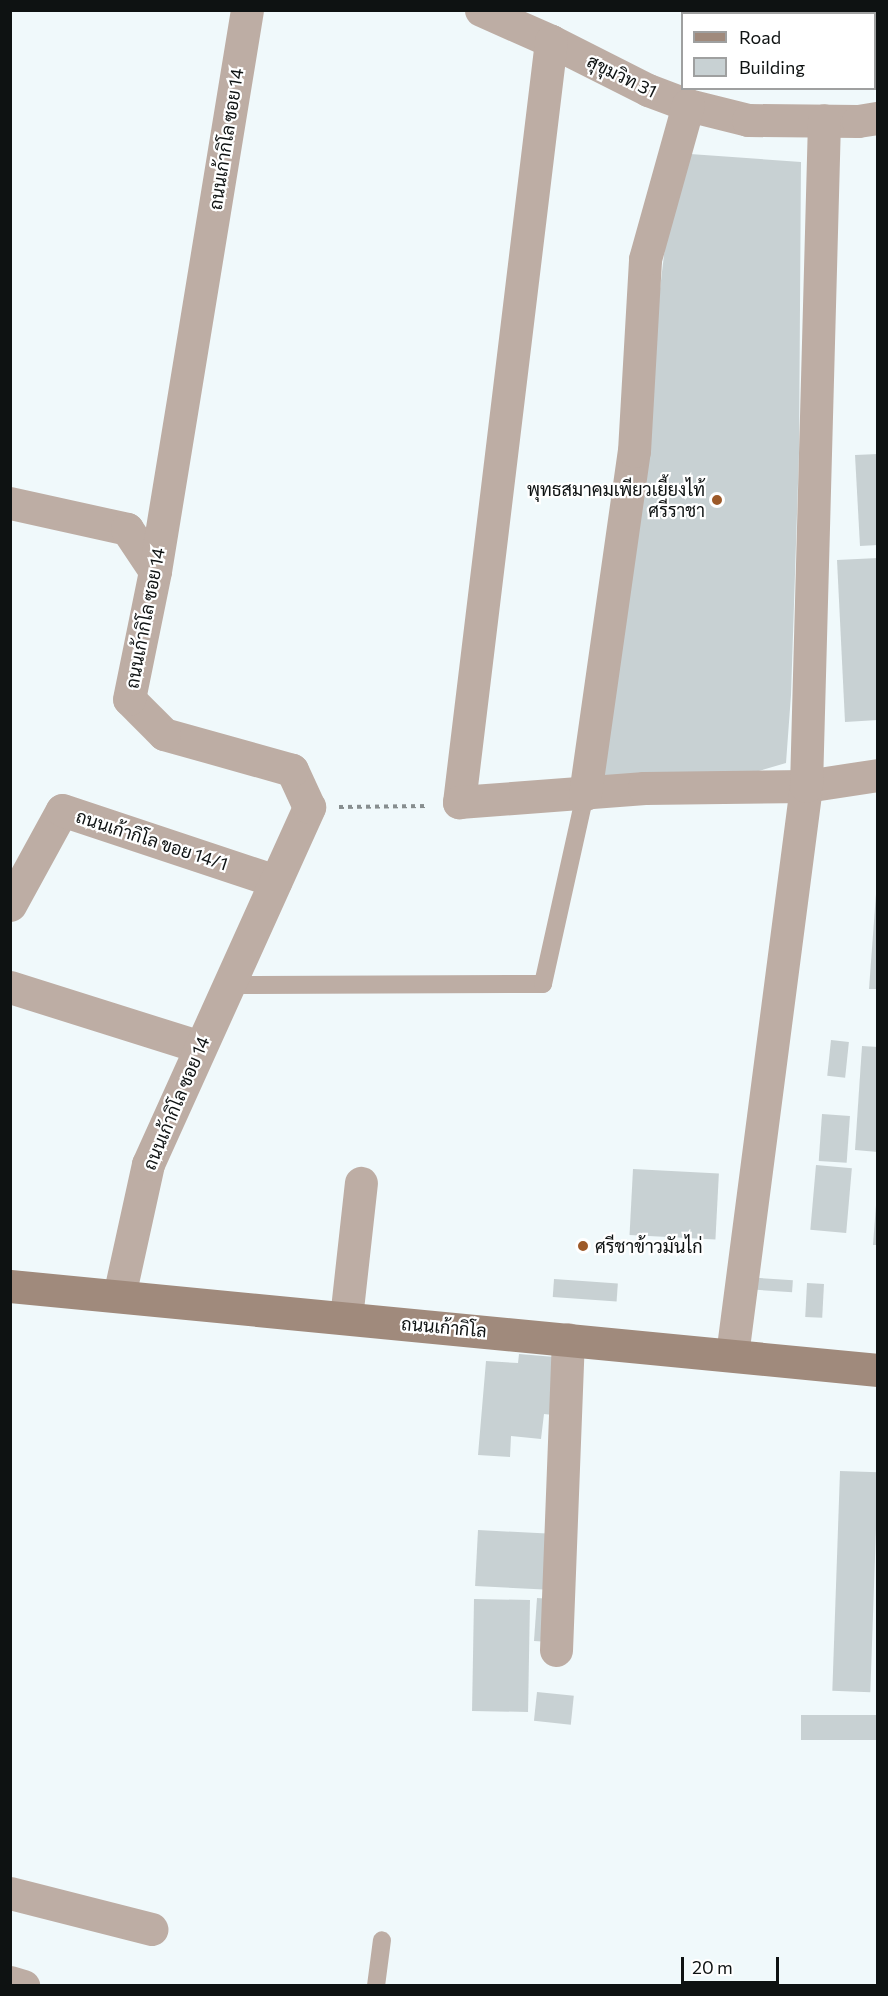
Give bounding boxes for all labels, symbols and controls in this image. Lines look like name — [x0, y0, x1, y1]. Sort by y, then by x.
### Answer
legend — [681, 12, 876, 90]
text: Road — [739, 26, 781, 48]
street label: สุขุมวิท 31 — [584, 50, 660, 102]
text: Building — [739, 56, 805, 78]
street label: ถนนเก้ากิโล ซอย 14 — [204, 67, 248, 211]
place label: พุทธสมาคมเพียวเยี้ยงไท้ ศรีราชา — [527, 479, 705, 522]
marker: พุทธสมาคมเพียวเยี้ยงไท้ ศรีราชา — [710, 493, 724, 507]
street label: ถนนเก้ากิโล ซอย 14 — [121, 546, 169, 690]
street label: ถนนเก้ากิโล ขอย 14/1 — [73, 805, 231, 875]
street label: ถนนเก้ากิโล ซอย 14 — [138, 1033, 214, 1173]
place label: ศรีชาข้าวมันไก่ — [595, 1235, 703, 1257]
marker: ศรีชาข้าวมันไก่ — [576, 1239, 590, 1253]
street label: ถนนเก้ากิโล — [400, 1313, 488, 1341]
scale bar — [684, 1945, 782, 1983]
text: 20 m — [692, 1956, 733, 1978]

